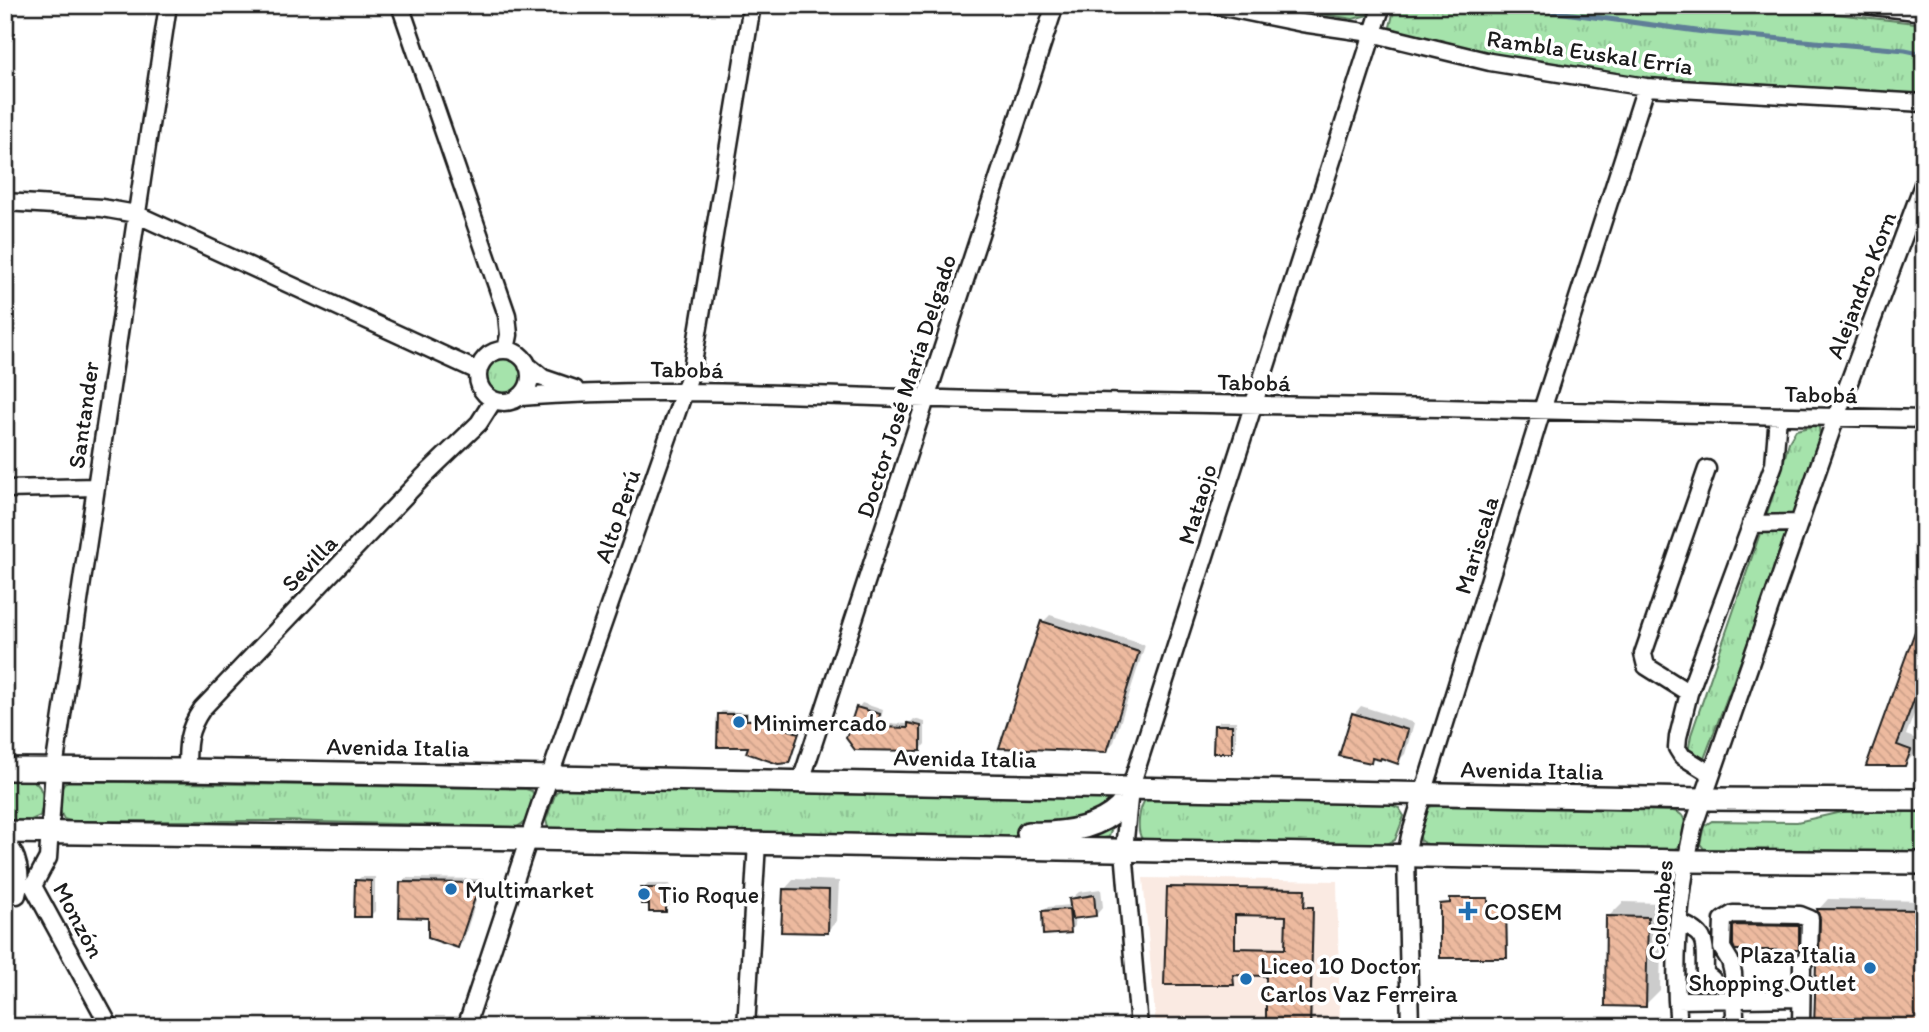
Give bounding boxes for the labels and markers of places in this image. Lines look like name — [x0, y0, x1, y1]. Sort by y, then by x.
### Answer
place label: Minimercado — [753, 708, 887, 737]
marker: Minimercado — [731, 714, 747, 730]
place label: Multimarket — [465, 875, 594, 904]
place label: Tio Roque — [658, 880, 759, 909]
marker: Multimarket — [443, 881, 459, 897]
marker: Tio Roque — [636, 886, 652, 902]
place label: COSEM — [1484, 897, 1562, 926]
marker: COSEM — [1458, 901, 1478, 921]
place label: Plaza Italia Shopping Outlet — [1689, 940, 1856, 997]
place label: Liceo 10 Doctor Carlos Vaz Ferreira — [1260, 951, 1458, 1008]
marker: Plaza Italia Shopping Outlet — [1862, 960, 1878, 976]
marker: Liceo 10 Doctor Carlos Vaz Ferreira — [1238, 971, 1254, 987]

